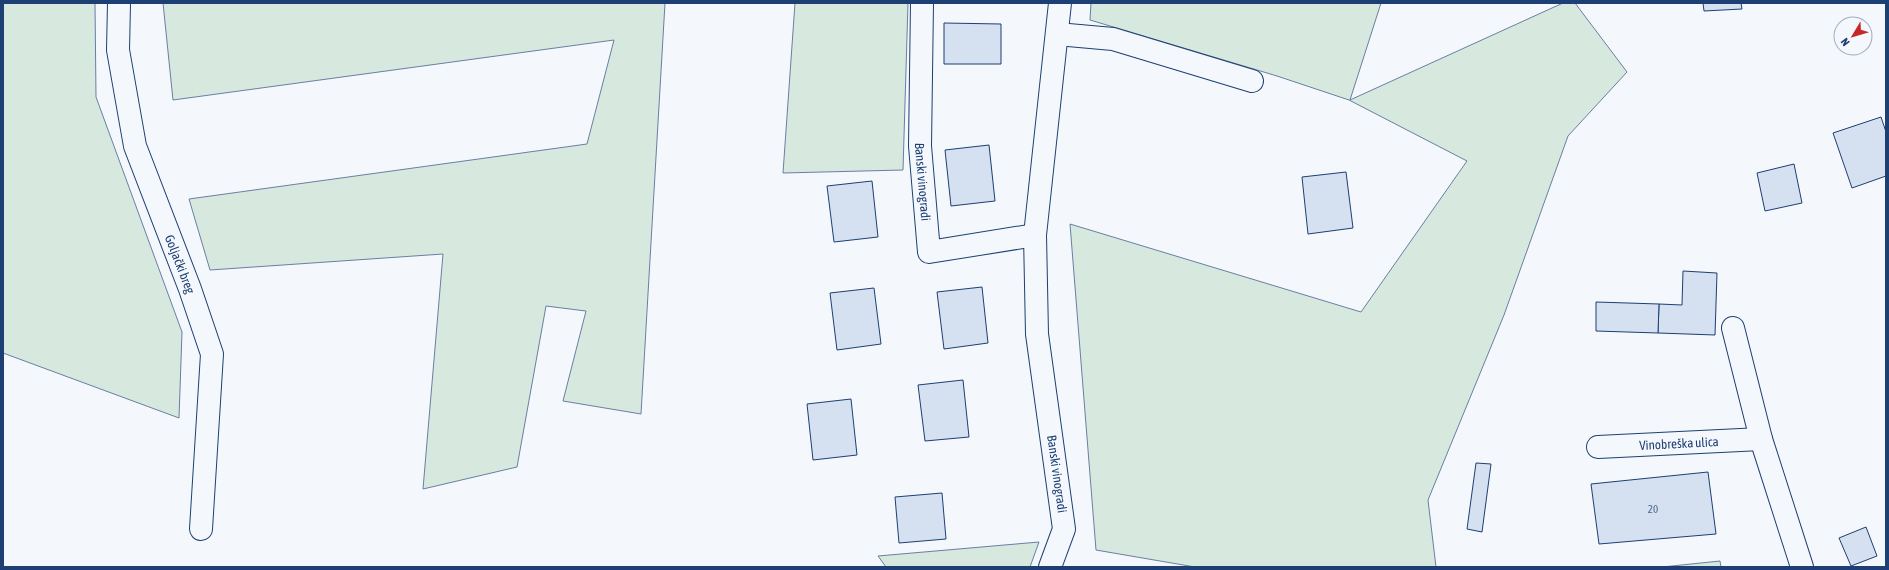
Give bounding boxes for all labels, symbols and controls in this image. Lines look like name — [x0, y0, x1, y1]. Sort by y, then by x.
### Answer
north arrow — [1833, 16, 1873, 56]
text: N — [1838, 36, 1852, 48]
street label: Banski vinogradi — [912, 143, 934, 222]
street label: Goljački breg — [162, 232, 199, 296]
street label: Banski vinogradi — [1044, 434, 1070, 514]
street label: Vinobreška ulica — [1639, 434, 1719, 452]
house number: 20 — [1648, 503, 1658, 515]

